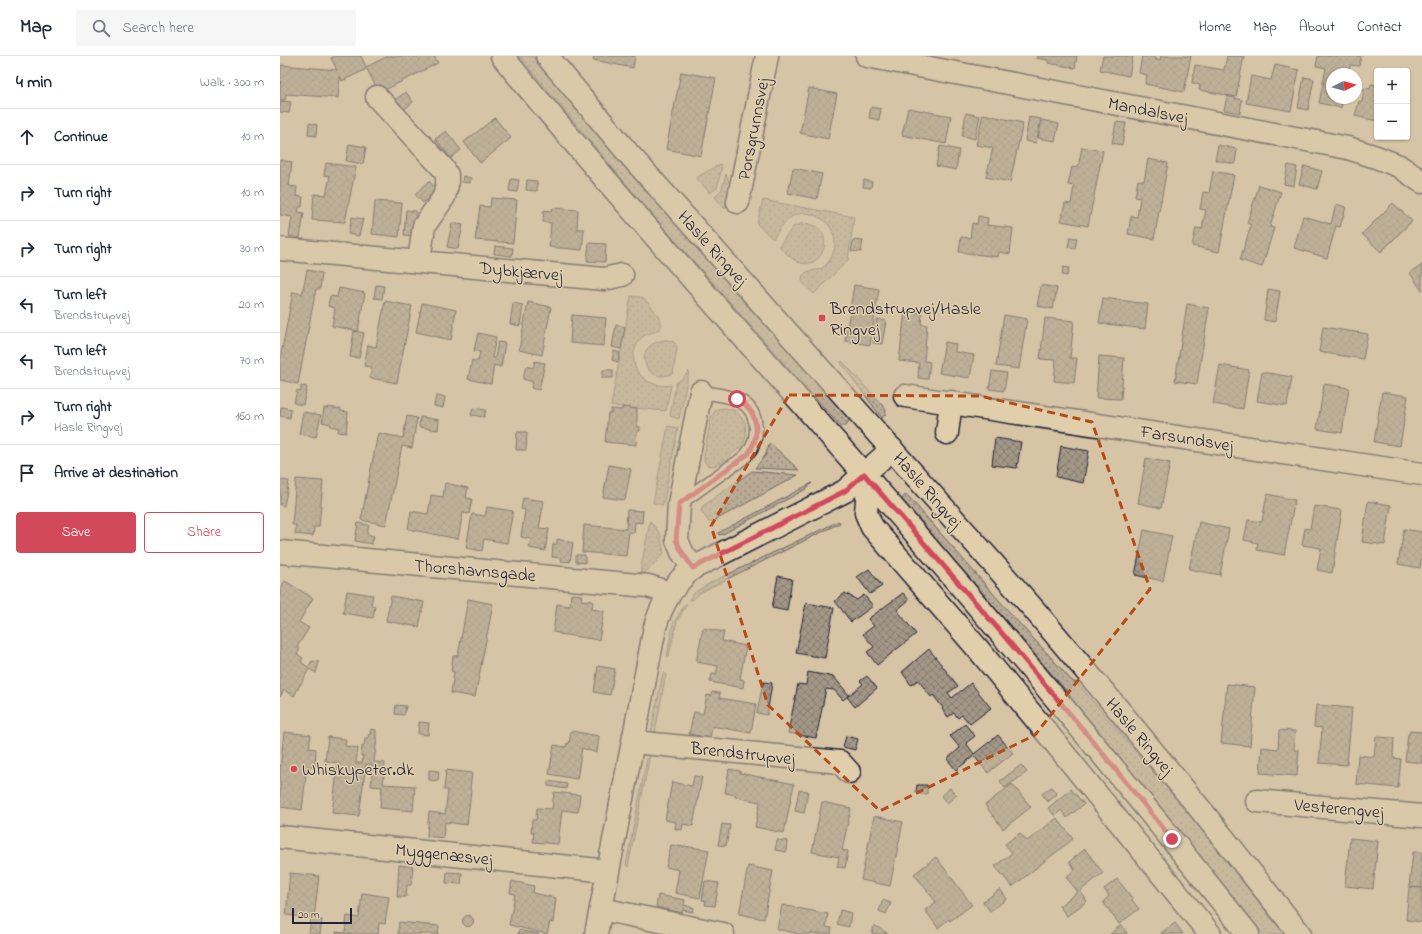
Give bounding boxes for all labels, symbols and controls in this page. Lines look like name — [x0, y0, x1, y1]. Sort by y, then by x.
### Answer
search box — [76, 10, 356, 46]
text: Map — [20, 14, 52, 41]
icon: search — [90, 17, 112, 39]
text: Search here — [122, 17, 194, 39]
text: Home — [1199, 17, 1231, 38]
text: Map — [1253, 17, 1277, 38]
text: About — [1299, 17, 1335, 38]
text: Contact — [1357, 17, 1402, 38]
north arrow — [1326, 68, 1362, 104]
map controls — [1374, 68, 1410, 140]
button: + — [1374, 68, 1410, 104]
text: 4 min — [16, 70, 52, 95]
text: Walk · 300 m — [200, 73, 264, 92]
street label: Porsgrunnsvej — [732, 76, 779, 183]
street label: Mandalsvej — [1106, 92, 1190, 132]
button: − — [1374, 104, 1410, 140]
icon: ahead — [16, 126, 38, 148]
text: Continue — [54, 126, 108, 148]
text: 10 m — [241, 127, 264, 146]
icon: right — [16, 182, 38, 204]
text: Turn right — [54, 182, 112, 204]
text: 10 m — [241, 183, 264, 202]
street label: Hasle Ringvej — [670, 206, 753, 294]
icon: right — [16, 238, 38, 260]
text: Turn right — [54, 238, 112, 260]
text: 30 m — [240, 239, 264, 258]
street label: Dybkjærvej — [477, 256, 564, 290]
text: Turn left — [54, 284, 107, 306]
icon: left — [16, 294, 38, 316]
text: 20 m — [239, 295, 264, 314]
place label: Brendstrupvej/Hasle Ringvej — [829, 297, 982, 345]
text: Brendstrupvej — [54, 306, 130, 325]
marker: Brendstrupvej/Hasle Ringvej — [817, 313, 827, 323]
text: Turn left — [54, 340, 107, 362]
icon: left — [16, 350, 38, 372]
text: 70 m — [240, 351, 264, 370]
text: Brendstrupvej — [54, 362, 130, 381]
route start — [728, 390, 746, 408]
text: Turn right — [54, 396, 112, 418]
icon: right — [16, 406, 38, 428]
text: 160 m — [235, 407, 264, 426]
text: Hasle Ringvej — [54, 418, 122, 437]
street label: Farsundsvej — [1137, 420, 1235, 460]
street label: Hasle Ringvej — [885, 447, 967, 536]
icon: arrive — [16, 462, 38, 484]
text: Arrive at destination — [54, 462, 178, 484]
button: Save — [16, 512, 136, 553]
button: Share — [144, 512, 264, 553]
street label: Thorshavnsgade — [413, 554, 538, 591]
street label: Hasle Ringvej — [1097, 693, 1179, 783]
street label: Brendstrupvej — [688, 736, 797, 773]
place label: Whiskypeter.dk — [302, 758, 414, 784]
marker: Whiskypeter.dk — [289, 764, 299, 774]
street label: Vesterengvej — [1292, 793, 1385, 828]
route end — [1163, 830, 1181, 848]
street label: Myggenæsvej — [394, 838, 494, 875]
scale bar — [292, 906, 352, 925]
text: 20 m — [298, 907, 320, 923]

